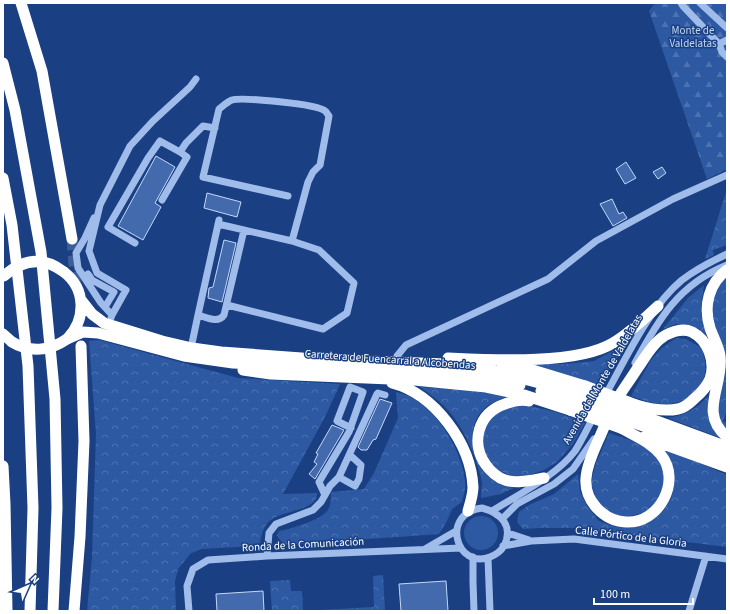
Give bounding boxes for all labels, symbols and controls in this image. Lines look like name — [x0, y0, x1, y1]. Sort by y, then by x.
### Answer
park label: Monte de Valdelatas — [669, 23, 717, 51]
street label: Avenida del Monte de Valdelatas — [559, 311, 646, 447]
street label: Carretera de Fuencarral a Alcobendas — [304, 346, 476, 373]
street label: Calle Pórtico de la Gloria — [574, 522, 688, 551]
street label: Ronda de la Comunicación — [241, 534, 365, 555]
north arrow — [8, 566, 48, 606]
text: N — [27, 571, 43, 587]
scale bar — [594, 580, 693, 606]
text: 100 m — [600, 586, 630, 603]

